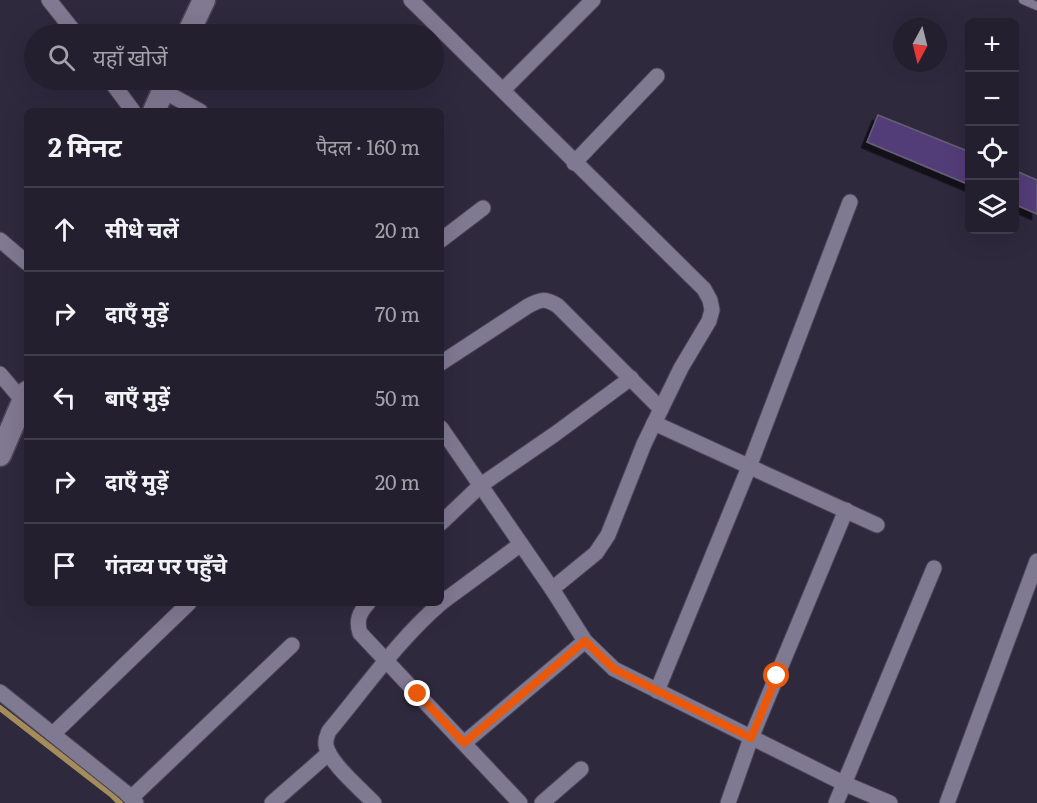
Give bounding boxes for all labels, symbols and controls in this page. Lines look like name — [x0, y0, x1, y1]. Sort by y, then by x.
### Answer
north arrow — [893, 18, 947, 72]
map controls — [965, 18, 1019, 234]
button: + — [965, 18, 1019, 72]
search box — [24, 24, 444, 90]
text: यहाँ खोजें — [93, 40, 168, 73]
icon: search — [45, 41, 78, 74]
button: − — [965, 72, 1019, 126]
text: 2 मिनट — [48, 126, 122, 165]
button: locate — [965, 126, 1019, 180]
text: पैदल · 160 m — [316, 131, 420, 161]
button: layers — [965, 180, 1019, 234]
text: सीधे चलें — [105, 212, 179, 245]
icon: ahead — [48, 213, 81, 246]
text: 20 m — [375, 214, 420, 244]
text: दाएँ मुड़ें — [105, 296, 168, 329]
icon: right — [48, 297, 81, 330]
text: 70 m — [375, 298, 420, 328]
text: बाएँ मुड़ें — [105, 380, 170, 413]
icon: left — [48, 381, 81, 414]
text: 50 m — [375, 382, 420, 412]
text: दाएँ मुड़ें — [105, 464, 168, 497]
icon: right — [48, 465, 81, 498]
text: 20 m — [375, 466, 420, 496]
text: गंतव्य पर पहुँचे — [105, 548, 227, 581]
icon: arrive — [48, 549, 81, 582]
route start — [763, 662, 789, 688]
route end — [404, 680, 430, 706]

